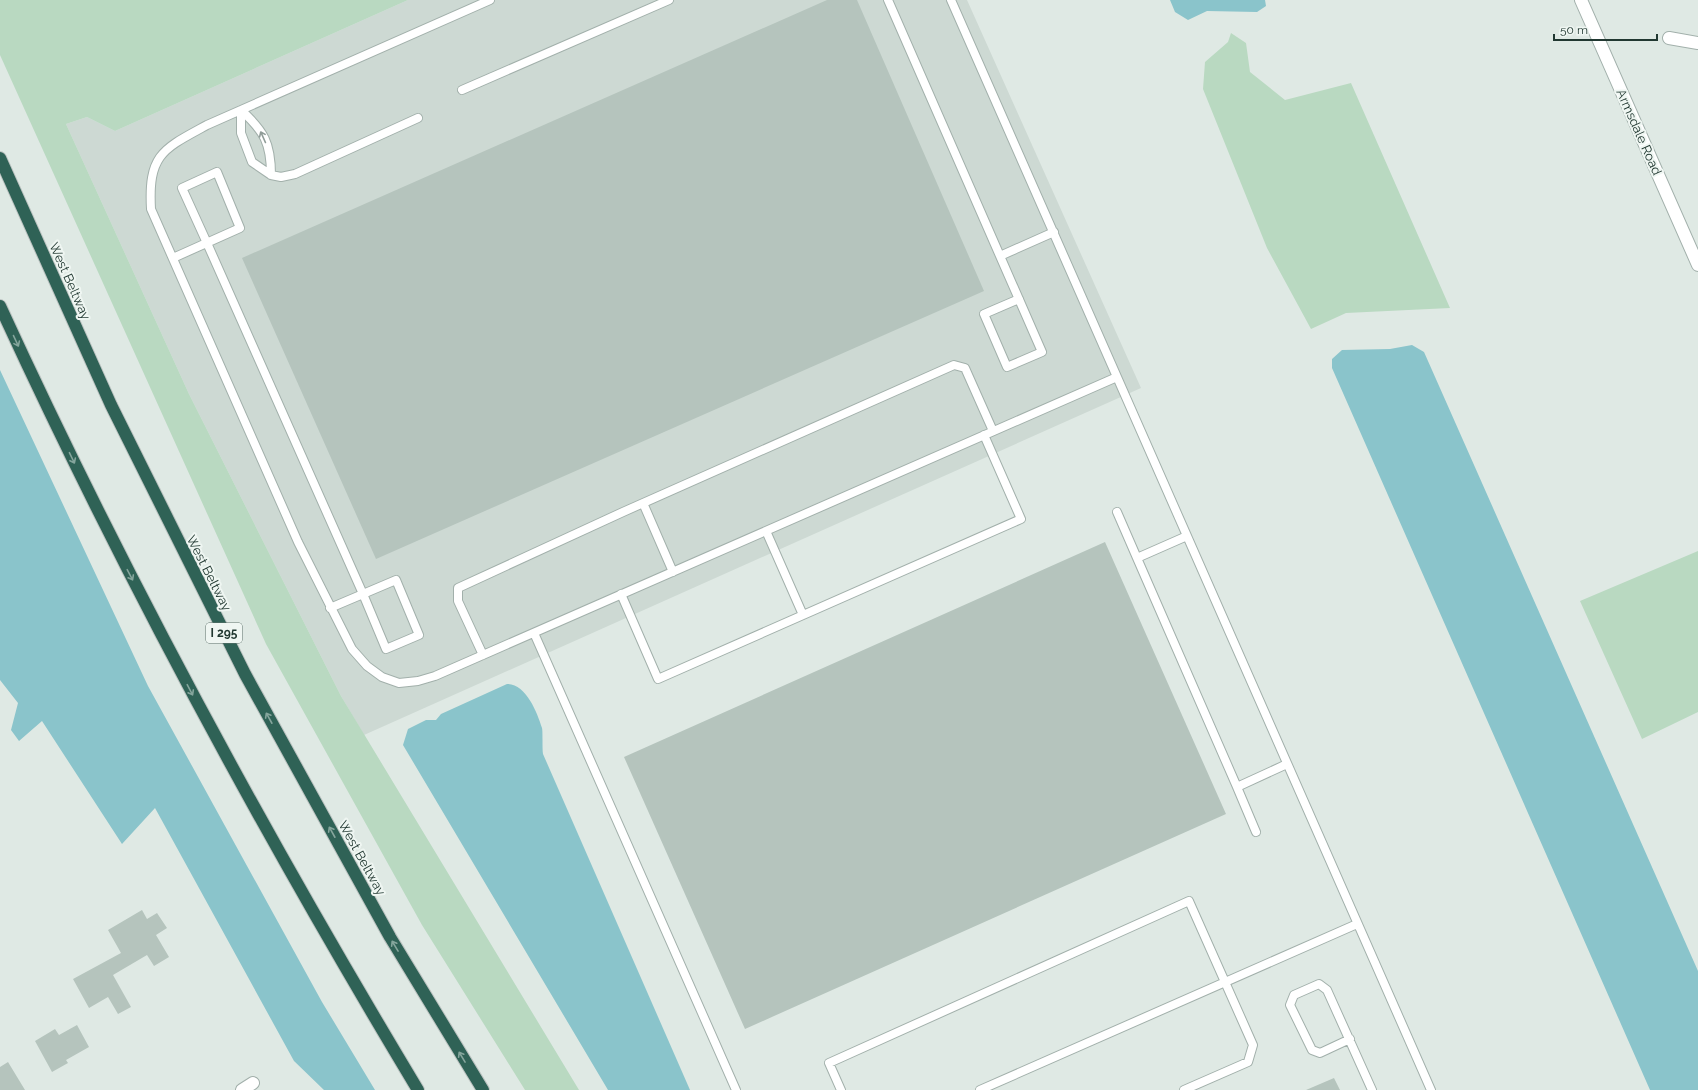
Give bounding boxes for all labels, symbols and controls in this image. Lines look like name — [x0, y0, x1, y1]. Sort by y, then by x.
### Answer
scale bar — [1554, 16, 1657, 42]
text: 50 m — [1560, 23, 1588, 37]
street label: Armsdale Road — [1613, 87, 1665, 177]
one-way arrow — [259, 132, 266, 144]
street label: West Beltway — [46, 240, 94, 322]
one-way arrow — [13, 335, 20, 347]
one-way arrow — [69, 452, 76, 464]
street label: West Beltway — [184, 533, 234, 613]
one-way arrow — [127, 569, 134, 581]
road number: I 295 — [206, 623, 242, 643]
one-way arrow — [187, 684, 195, 696]
one-way arrow — [265, 712, 273, 724]
street label: West Beltway — [335, 818, 389, 898]
one-way arrow — [328, 826, 335, 838]
one-way arrow — [391, 941, 399, 952]
one-way arrow — [458, 1051, 466, 1063]

